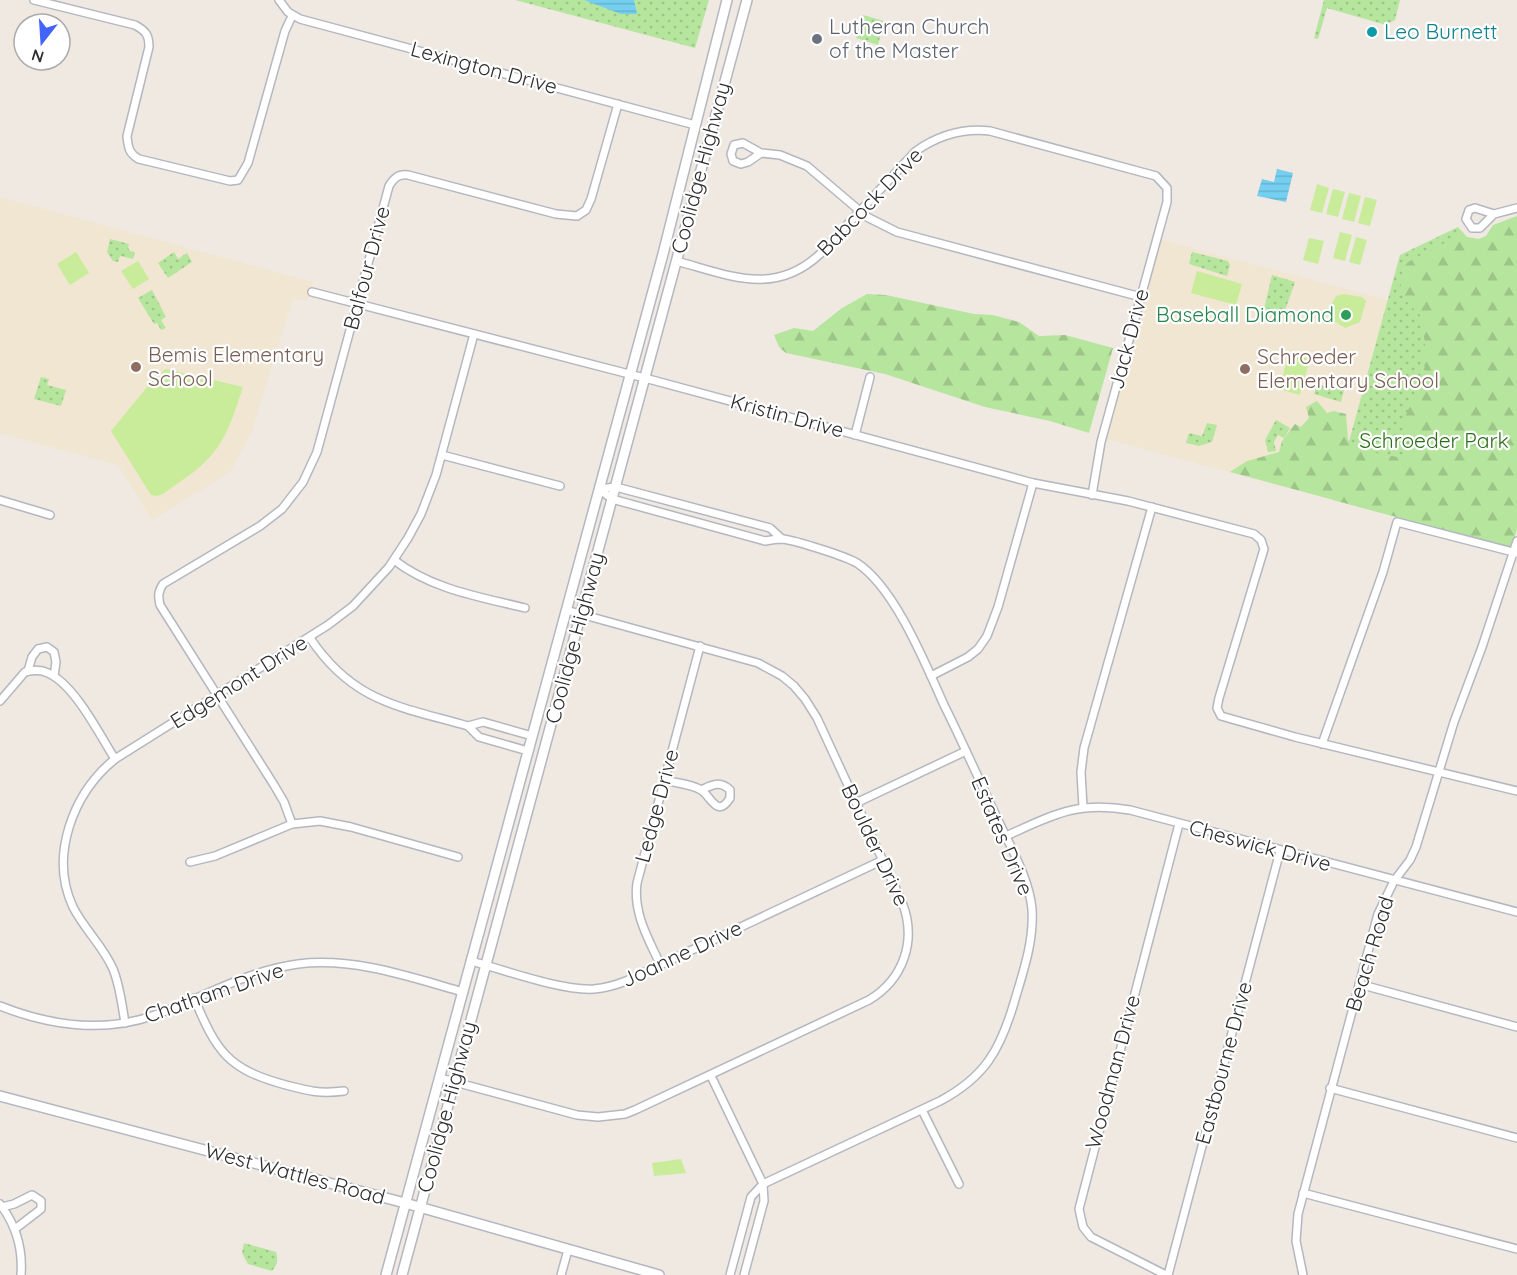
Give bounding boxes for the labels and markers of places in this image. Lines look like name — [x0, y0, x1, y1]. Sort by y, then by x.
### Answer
place label: Lutheran Church of the Master — [829, 13, 989, 63]
place label: Leo Burnett — [1384, 18, 1497, 44]
marker: Leo Burnett — [1365, 25, 1379, 39]
marker: Lutheran Church of the Master — [810, 32, 824, 46]
place label: Baseball Diamond — [1156, 301, 1334, 327]
marker: Baseball Diamond — [1339, 308, 1353, 322]
place label: Bemis Elementary School — [148, 341, 324, 391]
place label: Schroeder Elementary School — [1257, 343, 1439, 393]
marker: Bemis Elementary School — [129, 360, 143, 374]
marker: Schroeder Elementary School — [1238, 362, 1252, 376]

